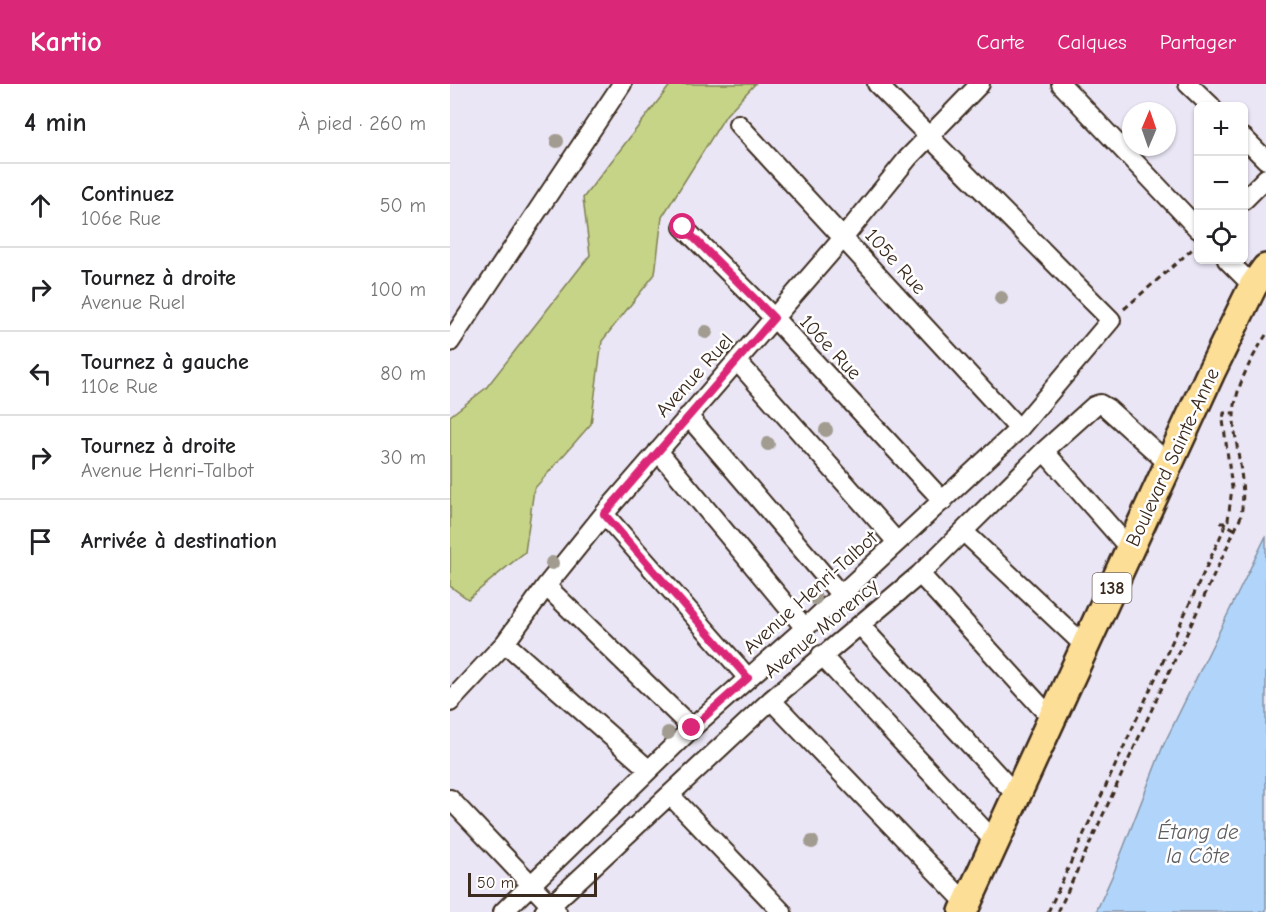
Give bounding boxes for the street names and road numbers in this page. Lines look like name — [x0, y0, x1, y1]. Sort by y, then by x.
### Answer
street label: 105e Rue — [860, 224, 931, 299]
street label: 106e Rue — [795, 310, 866, 384]
street label: Avenue Ruel — [651, 329, 738, 422]
street label: Boulevard Sainte-Anne — [1121, 364, 1224, 550]
street label: Avenue Henri-Talbot — [739, 525, 883, 659]
road number: 138 — [1092, 573, 1132, 603]
street label: Avenue Morency — [759, 574, 883, 683]

